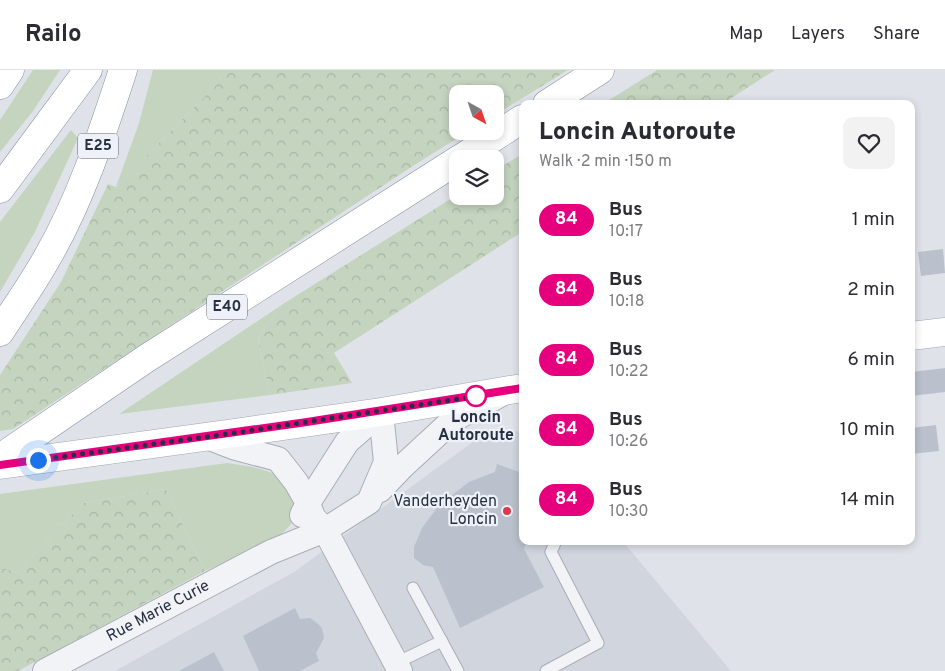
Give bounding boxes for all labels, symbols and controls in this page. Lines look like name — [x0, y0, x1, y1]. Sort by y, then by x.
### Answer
text: Railo — [25, 20, 82, 50]
text: Map — [729, 23, 763, 46]
text: Layers — [791, 23, 845, 46]
text: Share — [873, 23, 920, 46]
north arrow — [449, 85, 504, 140]
map controls — [449, 85, 504, 205]
button: heart — [843, 117, 895, 169]
text: Loncin Autoroute — [539, 118, 736, 148]
road number: E25 — [78, 134, 118, 158]
button: layers — [449, 150, 504, 205]
text: Walk · 2 min · 150 m — [539, 152, 672, 172]
text: Bus — [609, 198, 643, 222]
text: 84 — [555, 208, 578, 231]
text: 1 min — [852, 208, 895, 232]
text: 10:17 — [609, 222, 643, 242]
text: Bus — [609, 268, 643, 292]
text: 84 — [555, 278, 578, 301]
text: 2 min — [847, 278, 895, 302]
text: 10:18 — [609, 292, 645, 312]
road number: E40 — [207, 294, 247, 320]
text: Bus — [609, 338, 643, 362]
text: 84 — [555, 348, 578, 371]
text: 6 min — [848, 348, 895, 372]
text: 10:22 — [609, 362, 648, 382]
marker: Loncin Autoroute — [465, 385, 487, 407]
place label: Loncin Autoroute — [438, 408, 514, 446]
text: Bus — [609, 408, 643, 432]
text: 84 — [555, 418, 578, 441]
text: 10 min — [840, 418, 895, 442]
text: 10:26 — [609, 432, 648, 452]
your location — [26, 448, 51, 473]
text: Bus — [609, 478, 643, 502]
text: 84 — [555, 488, 578, 511]
text: 14 min — [840, 488, 895, 512]
place label: Vanderheyden Loncin — [393, 492, 497, 530]
text: 10:30 — [609, 502, 649, 522]
marker: Vanderheyden Loncin — [501, 505, 513, 517]
street label: Rue Marie Curie — [103, 576, 213, 647]

